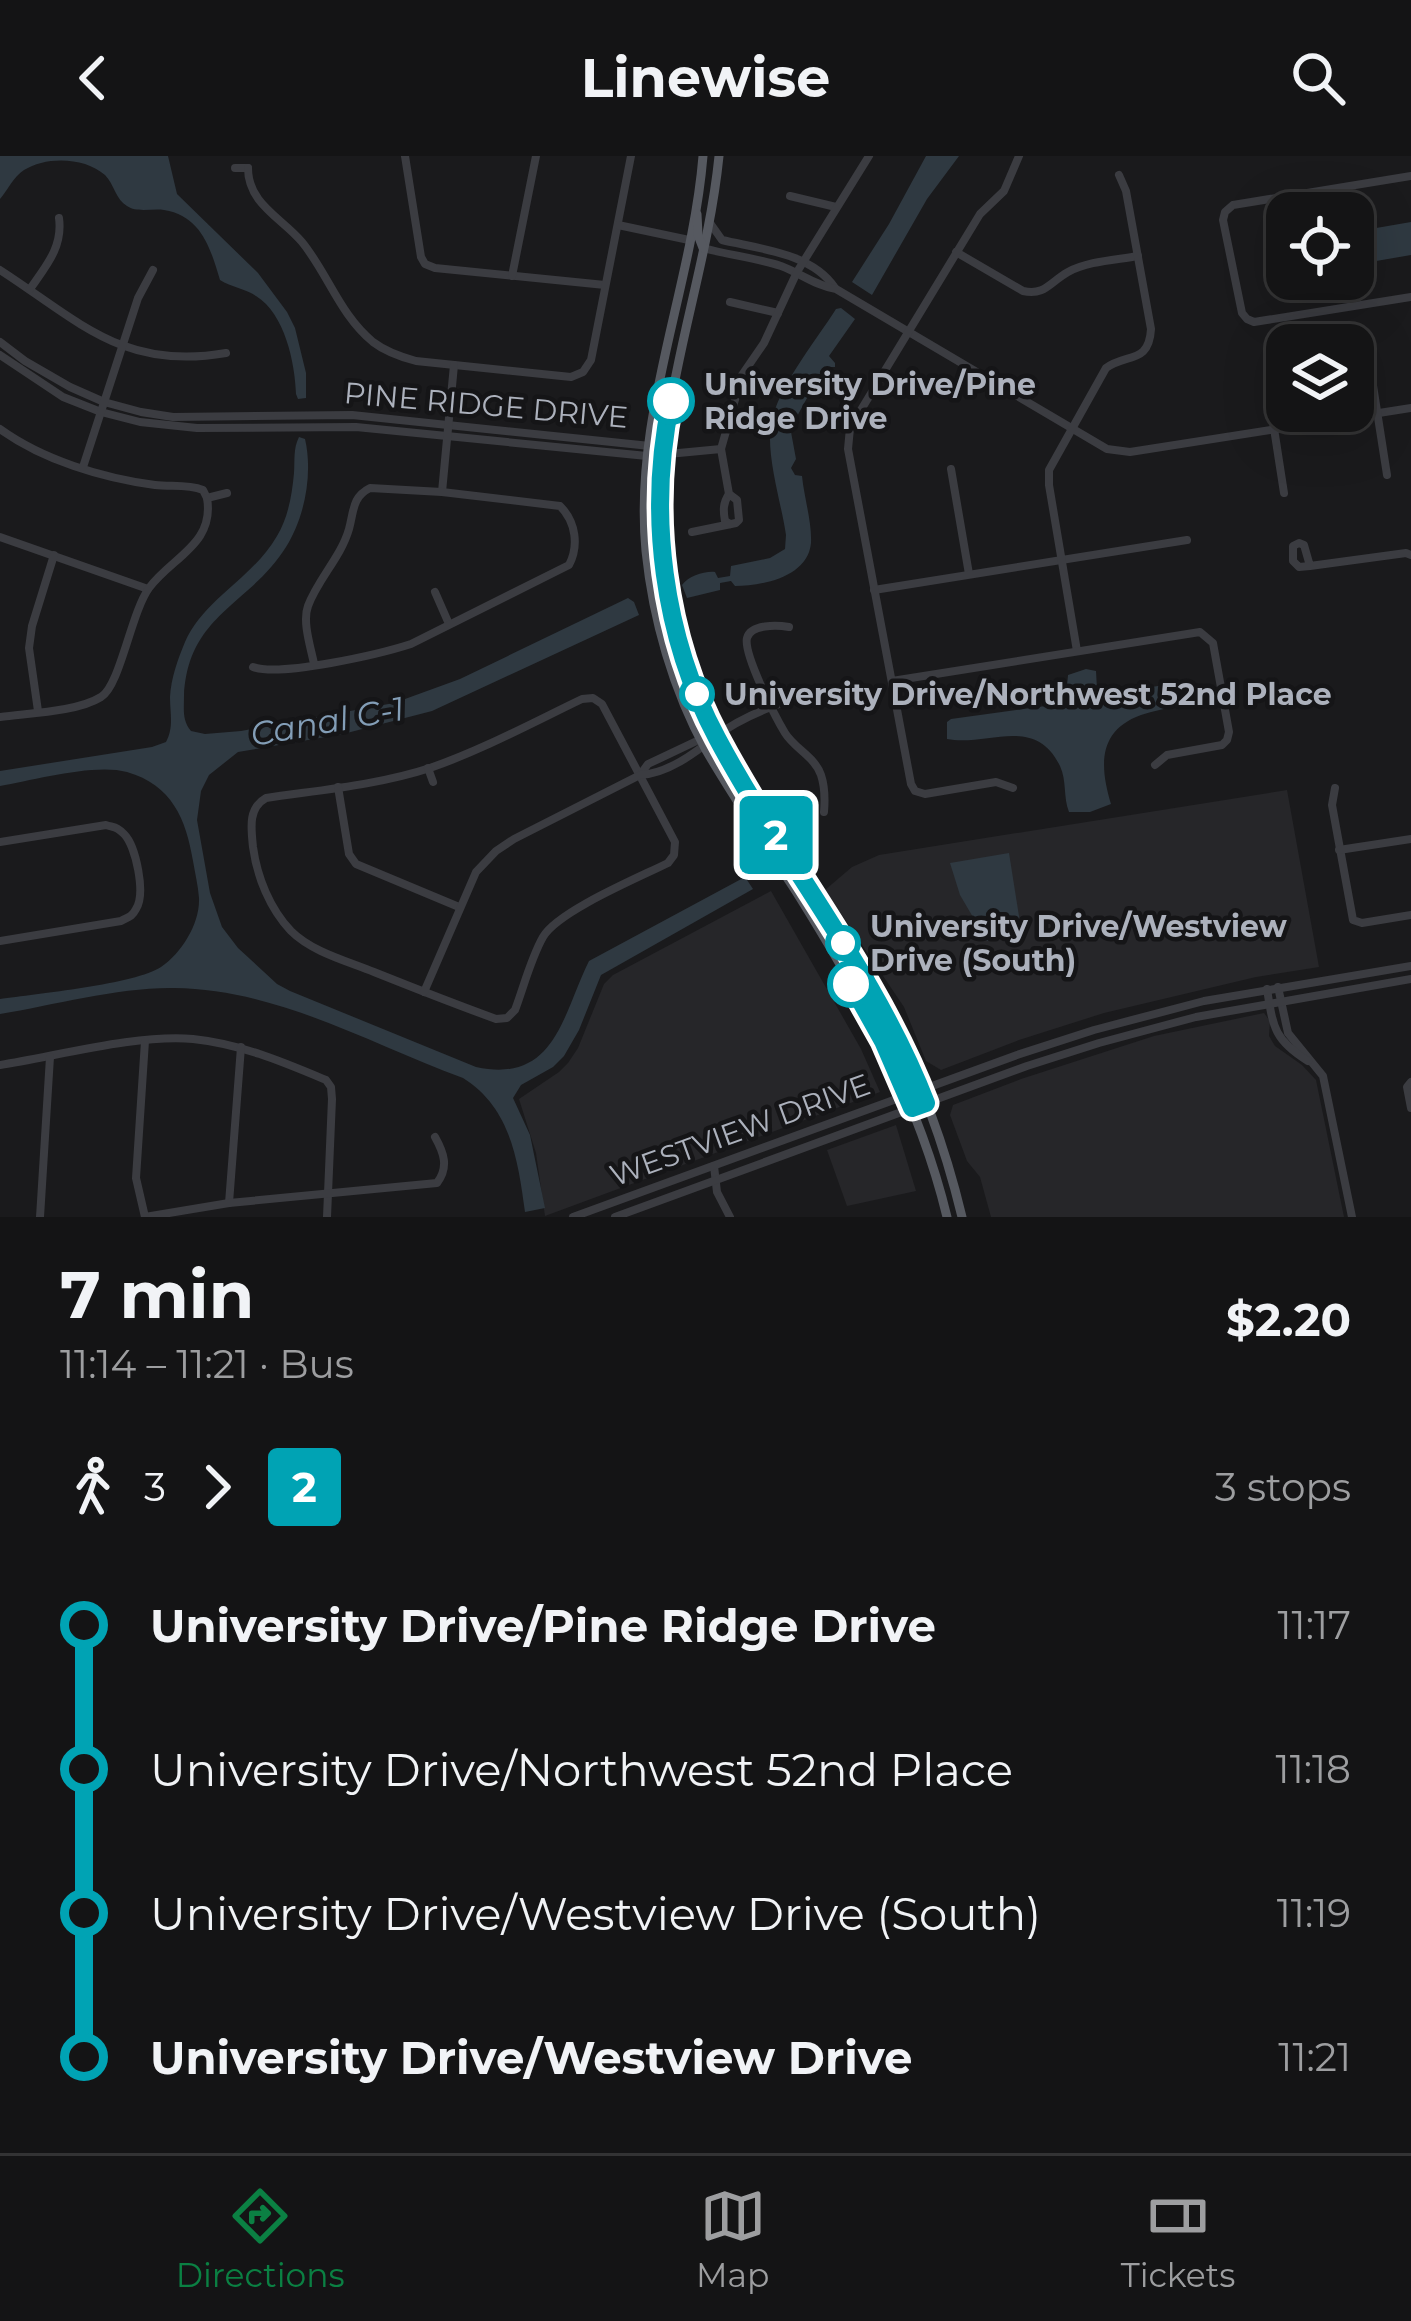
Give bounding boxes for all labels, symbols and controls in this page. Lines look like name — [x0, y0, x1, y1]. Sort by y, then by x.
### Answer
icon: back — [60, 45, 126, 111]
text: Linewise — [581, 45, 830, 111]
icon: search — [1285, 45, 1351, 111]
map controls — [1266, 192, 1374, 432]
button: locate — [1266, 192, 1374, 300]
button: layers — [1266, 324, 1374, 432]
place label: University Drive/Pine Ridge Drive — [704, 366, 1036, 437]
street label: PINE RIDGE DRIVE — [342, 374, 630, 436]
marker: University Drive/Pine Ridge Drive — [649, 379, 693, 423]
place label: University Drive/Northwest 52nd Place — [724, 676, 1332, 713]
marker: University Drive/Northwest 52nd Place — [681, 678, 713, 710]
water label: Canal C-1 — [247, 688, 407, 754]
line badge: 2 — [737, 796, 815, 874]
text: 2 — [764, 809, 788, 861]
place label: University Drive/Westview Drive (South) — [870, 908, 1288, 979]
marker: University Drive/Westview Drive (South) — [827, 927, 859, 959]
unlabelled marker — [829, 962, 873, 1006]
street label: WESTVIEW DRIVE — [605, 1066, 875, 1194]
text: 7 min — [60, 1254, 254, 1335]
text: $2.20 — [1226, 1292, 1351, 1347]
text: 11:14 – 11:21 · Bus — [60, 1340, 354, 1388]
icon: walk — [60, 1454, 126, 1520]
icon: forward — [184, 1454, 250, 1520]
text: 2 — [292, 1461, 317, 1513]
text: 3 — [144, 1463, 166, 1511]
text: 3 stops — [1215, 1463, 1351, 1511]
text: University Drive/Pine Ridge Drive — [150, 1598, 936, 1653]
text: 11:17 — [1278, 1601, 1351, 1649]
text: University Drive/Northwest 52nd Place — [150, 1742, 1013, 1797]
text: 11:18 — [1276, 1745, 1351, 1793]
text: University Drive/Westview Drive (South) — [150, 1886, 1041, 1941]
text: 11:19 — [1277, 1889, 1351, 1937]
text: University Drive/Westview Drive — [150, 2030, 912, 2085]
text: 11:21 — [1278, 2033, 1351, 2081]
tab: Directions — [176, 2183, 345, 2295]
tab: Map — [696, 2183, 769, 2295]
tab: Tickets — [1121, 2183, 1235, 2295]

